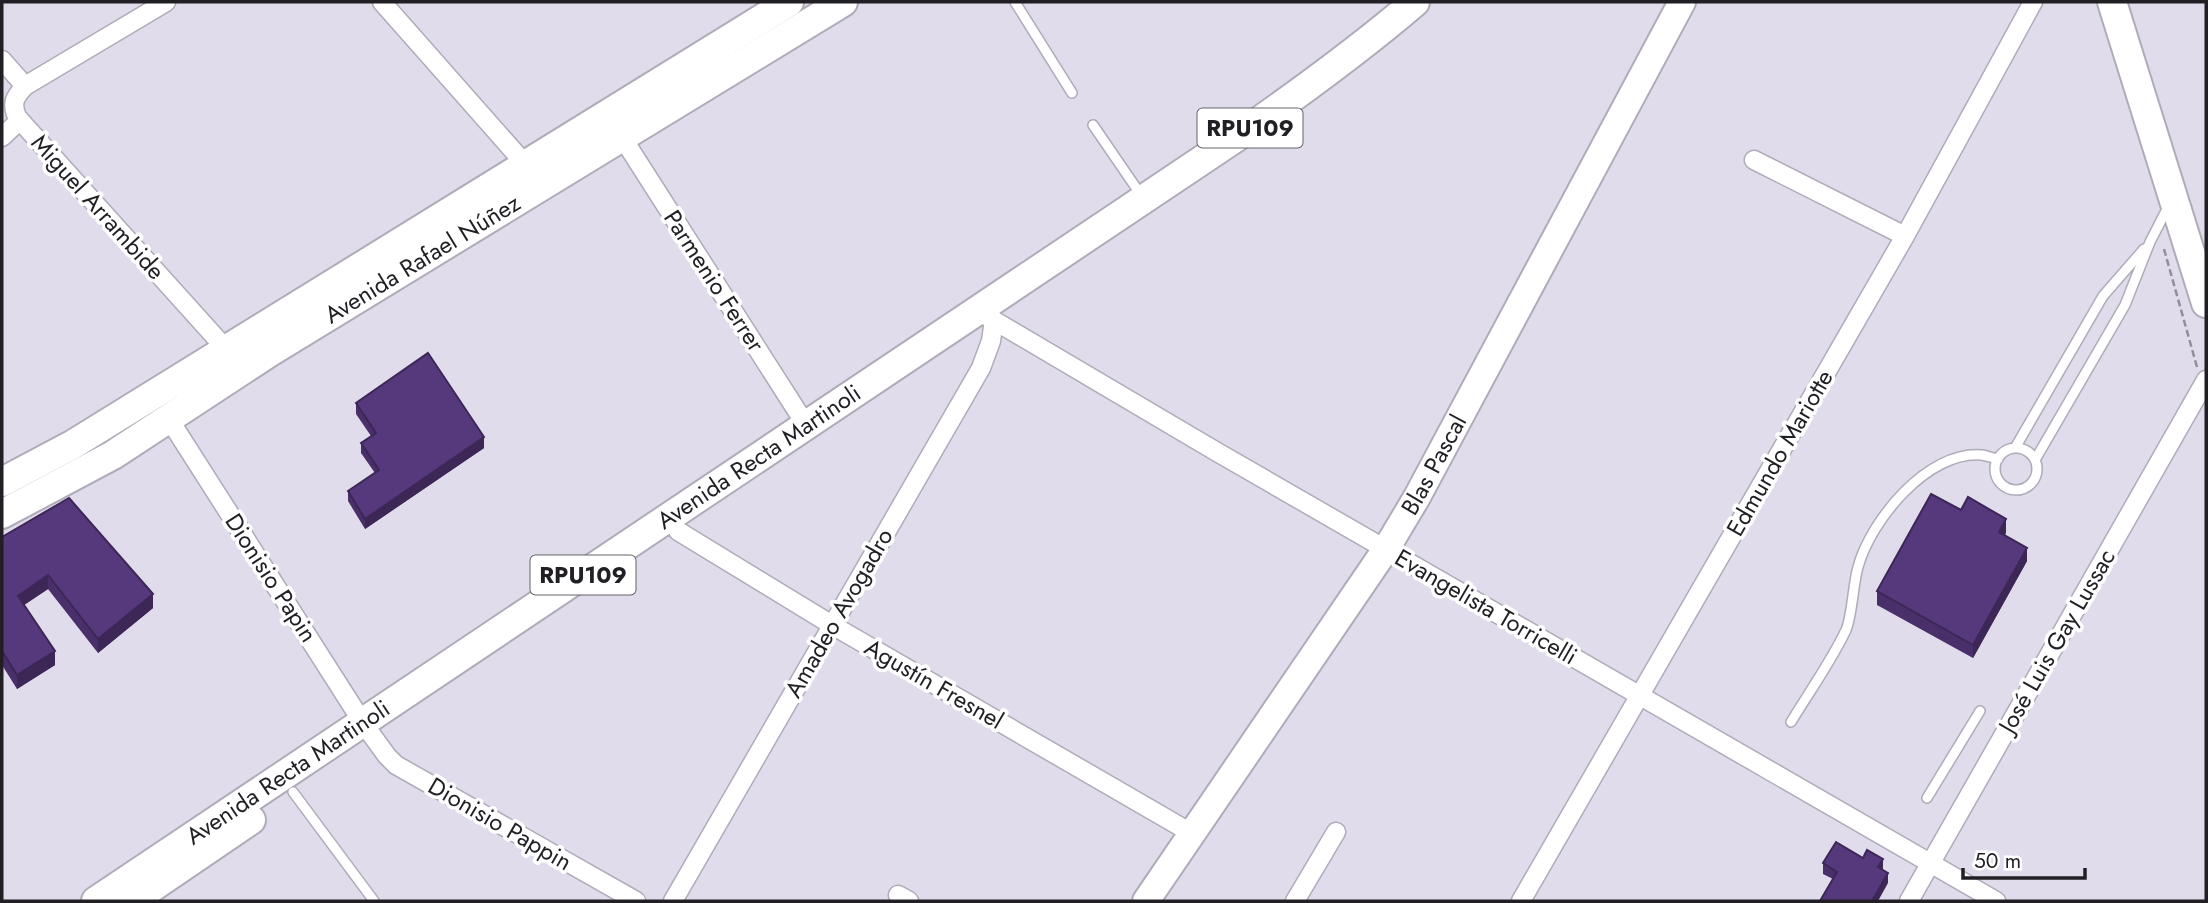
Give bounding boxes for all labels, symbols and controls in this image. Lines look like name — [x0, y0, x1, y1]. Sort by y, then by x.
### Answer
road number: RPU109 — [1198, 108, 1302, 148]
street label: Miguel Arrambide — [23, 126, 173, 287]
street label: Avenida Rafael Núñez — [317, 185, 527, 332]
street label: Parmenio Ferrer — [655, 203, 774, 359]
street label: Edmundo Mariotte — [1718, 363, 1842, 543]
street label: Avenida Recta Martinoli — [650, 375, 868, 538]
street label: Blas Pascal — [1392, 408, 1475, 521]
street label: Dionisio Papin — [217, 506, 326, 649]
street label: Amadeo Avogadro — [776, 522, 901, 704]
street label: Evangelista Torricelli — [1388, 540, 1584, 673]
street label: José Luis Gay Lussac — [1988, 542, 2124, 742]
road number: RPU109 — [530, 555, 636, 594]
street label: Agustín Fresnel — [858, 630, 1010, 738]
street label: Avenida Recta Martinoli — [179, 691, 397, 853]
street label: Dionisio Pappin — [422, 768, 579, 879]
scale bar — [1963, 836, 2086, 880]
text: 50 m — [1974, 846, 2021, 876]

